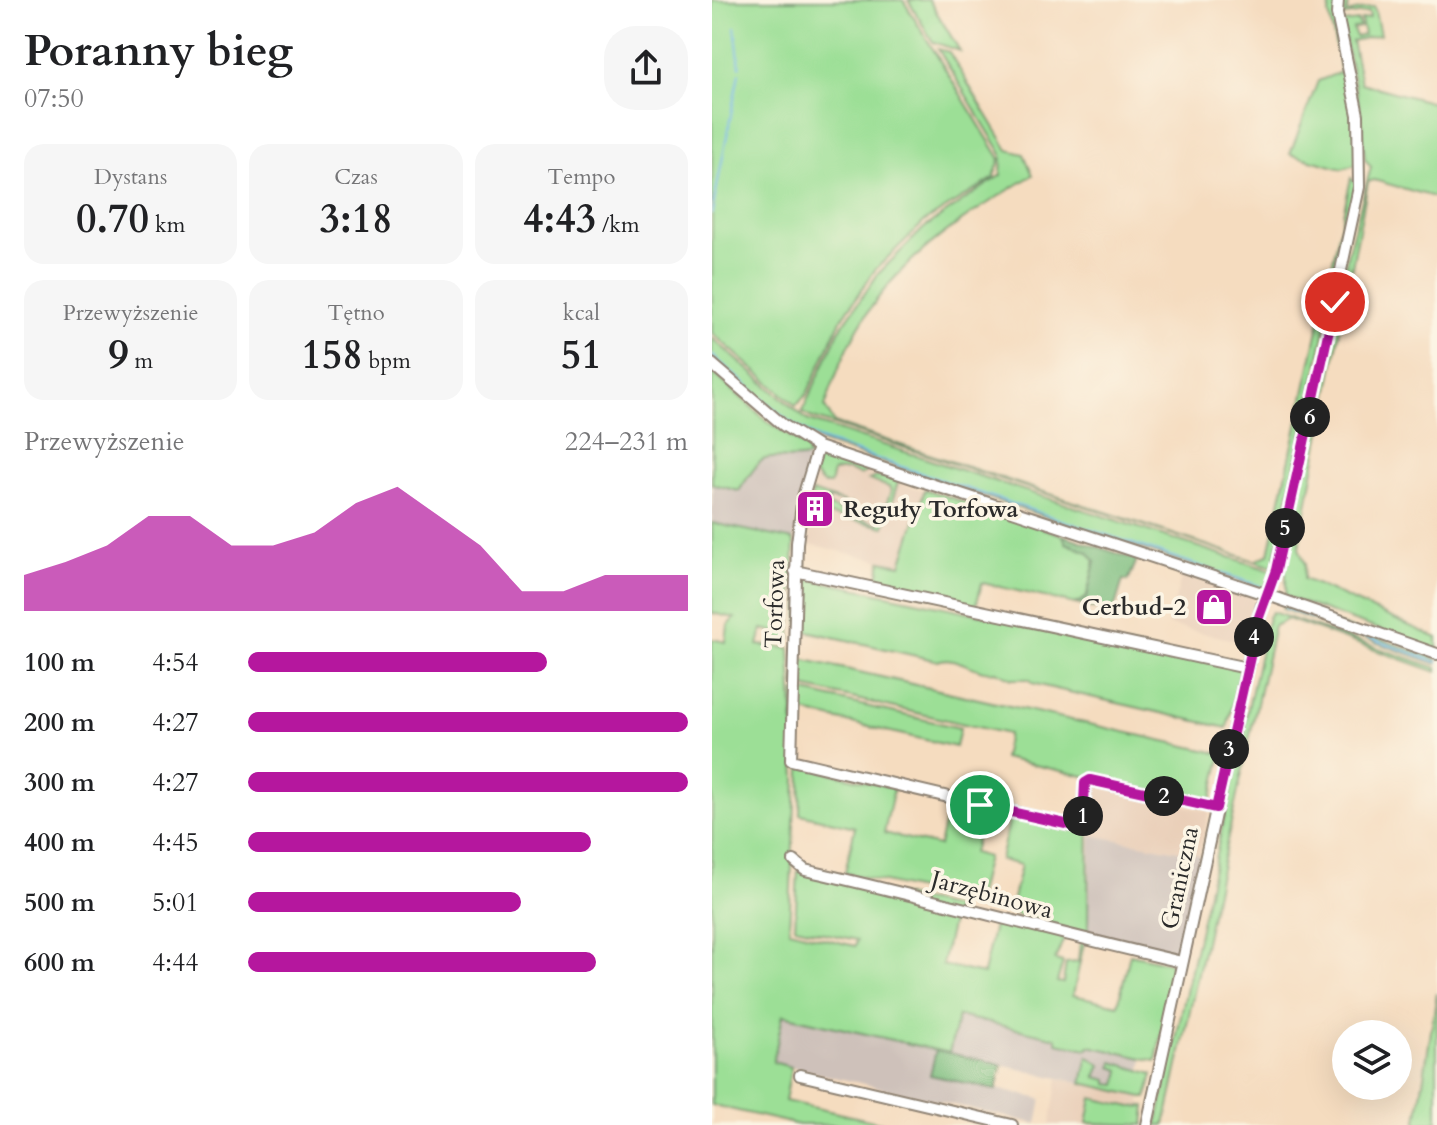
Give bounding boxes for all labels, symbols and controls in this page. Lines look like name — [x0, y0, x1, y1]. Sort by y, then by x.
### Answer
text: Poranny bieg — [24, 21, 293, 81]
button: share — [604, 26, 688, 110]
text: 07:50 — [24, 81, 84, 116]
text: Dystans — [94, 162, 167, 192]
text: Czas — [334, 162, 378, 192]
text: Tempo — [547, 162, 615, 192]
text: 0.70 — [76, 192, 149, 247]
text: 3:18 — [319, 192, 393, 247]
text: 4:43 — [523, 192, 596, 247]
text: km — [149, 210, 185, 240]
text: /km — [596, 210, 640, 240]
pin — [1301, 268, 1369, 336]
icon: check — [1313, 280, 1357, 324]
text: Przewyższenie — [63, 298, 199, 328]
text: Tętno — [327, 298, 385, 328]
text: kcal — [563, 298, 600, 328]
text: 9 — [108, 328, 129, 383]
text: 158 — [301, 328, 363, 383]
text: 51 — [561, 328, 602, 383]
text: m — [129, 346, 153, 376]
text: bpm — [363, 346, 411, 376]
pin: 6 — [1290, 397, 1330, 437]
text: 6 — [1304, 402, 1316, 432]
text: Przewyższenie — [24, 424, 185, 459]
text: 224–231 m — [565, 424, 688, 459]
building icon: Reguły Torfowa — [794, 488, 836, 530]
place label: Reguły Torfowa — [843, 493, 1018, 526]
pin: 5 — [1265, 508, 1305, 548]
text: 5 — [1279, 513, 1291, 543]
street label: Torfowa — [757, 558, 793, 649]
shop icon: Cerbud-2 — [1193, 586, 1235, 628]
place label: Cerbud-2 — [1082, 591, 1186, 624]
pin: 4 — [1234, 617, 1274, 657]
text: 4 — [1248, 622, 1260, 652]
text: 100 m — [24, 645, 95, 680]
text: 4:54 — [152, 645, 199, 680]
text: 200 m — [24, 705, 95, 740]
text: 4:27 — [152, 705, 199, 740]
pin: 3 — [1209, 729, 1249, 769]
text: 3 — [1223, 734, 1235, 764]
text: 300 m — [24, 765, 95, 800]
text: 4:27 — [152, 765, 199, 800]
pin — [946, 771, 1014, 839]
pin: 2 — [1144, 776, 1184, 816]
text: 2 — [1158, 781, 1170, 811]
icon: arrive — [958, 783, 1002, 827]
pin: 1 — [1063, 796, 1103, 836]
text: 1 — [1077, 801, 1089, 831]
street label: Graniczna — [1153, 823, 1207, 932]
text: 400 m — [24, 825, 95, 860]
text: 4:45 — [152, 825, 199, 860]
street label: Jarzębinowa — [925, 862, 1057, 927]
text: 500 m — [24, 885, 95, 920]
text: 5:01 — [152, 885, 199, 920]
text: 600 m — [24, 945, 95, 980]
text: 4:44 — [152, 945, 199, 980]
map controls — [1332, 1020, 1412, 1100]
button: layers — [1332, 1020, 1412, 1100]

